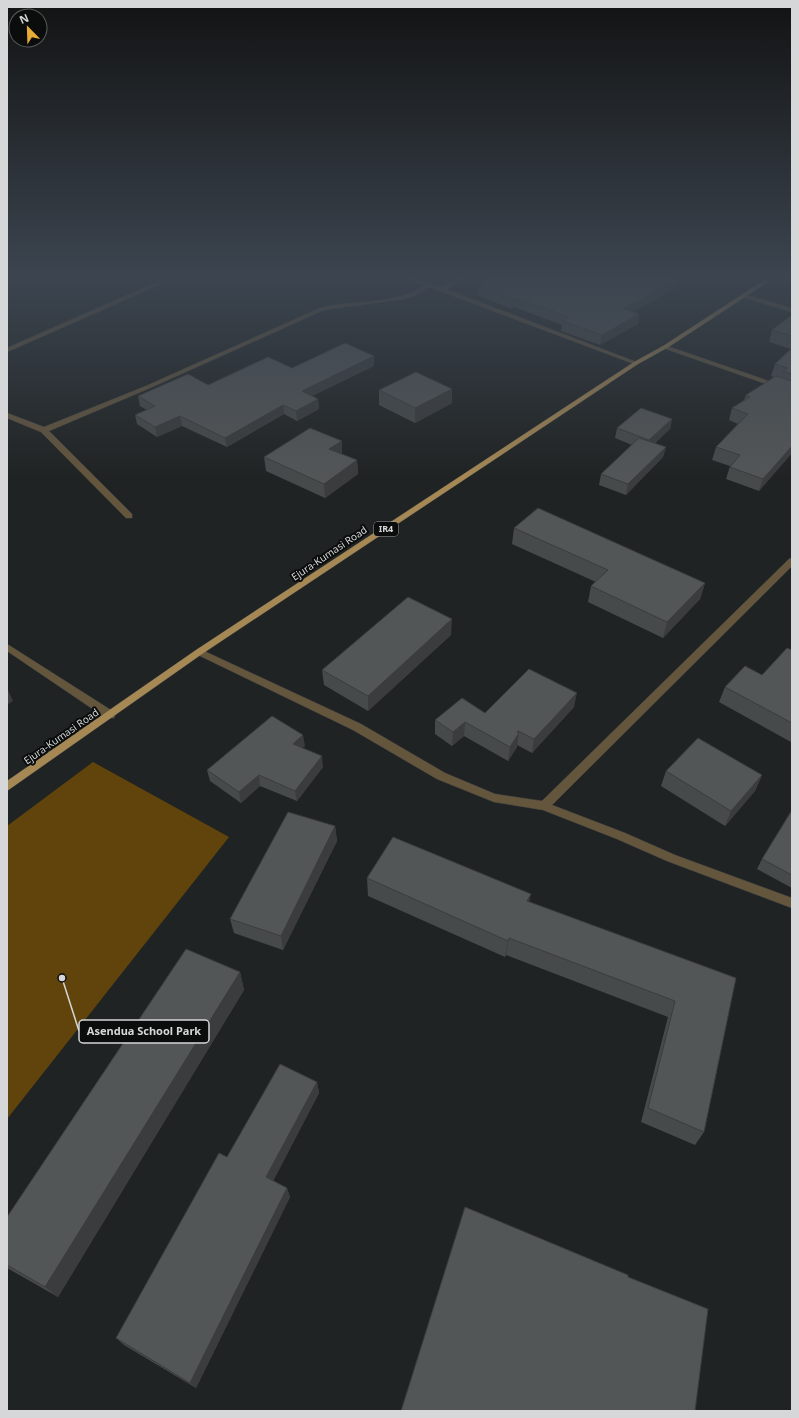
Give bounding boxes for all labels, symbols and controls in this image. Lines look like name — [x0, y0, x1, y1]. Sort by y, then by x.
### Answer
north arrow — [8, 8, 48, 48]
text: N — [17, 10, 31, 27]
street label: Ejura-Kumasi Road — [288, 522, 370, 584]
road number: IR4 — [374, 522, 398, 536]
street label: Ejura-Kumasi Road — [21, 705, 101, 767]
callout: Asendua School Park — [79, 1020, 209, 1043]
text: Asendua School Park — [87, 1023, 201, 1038]

